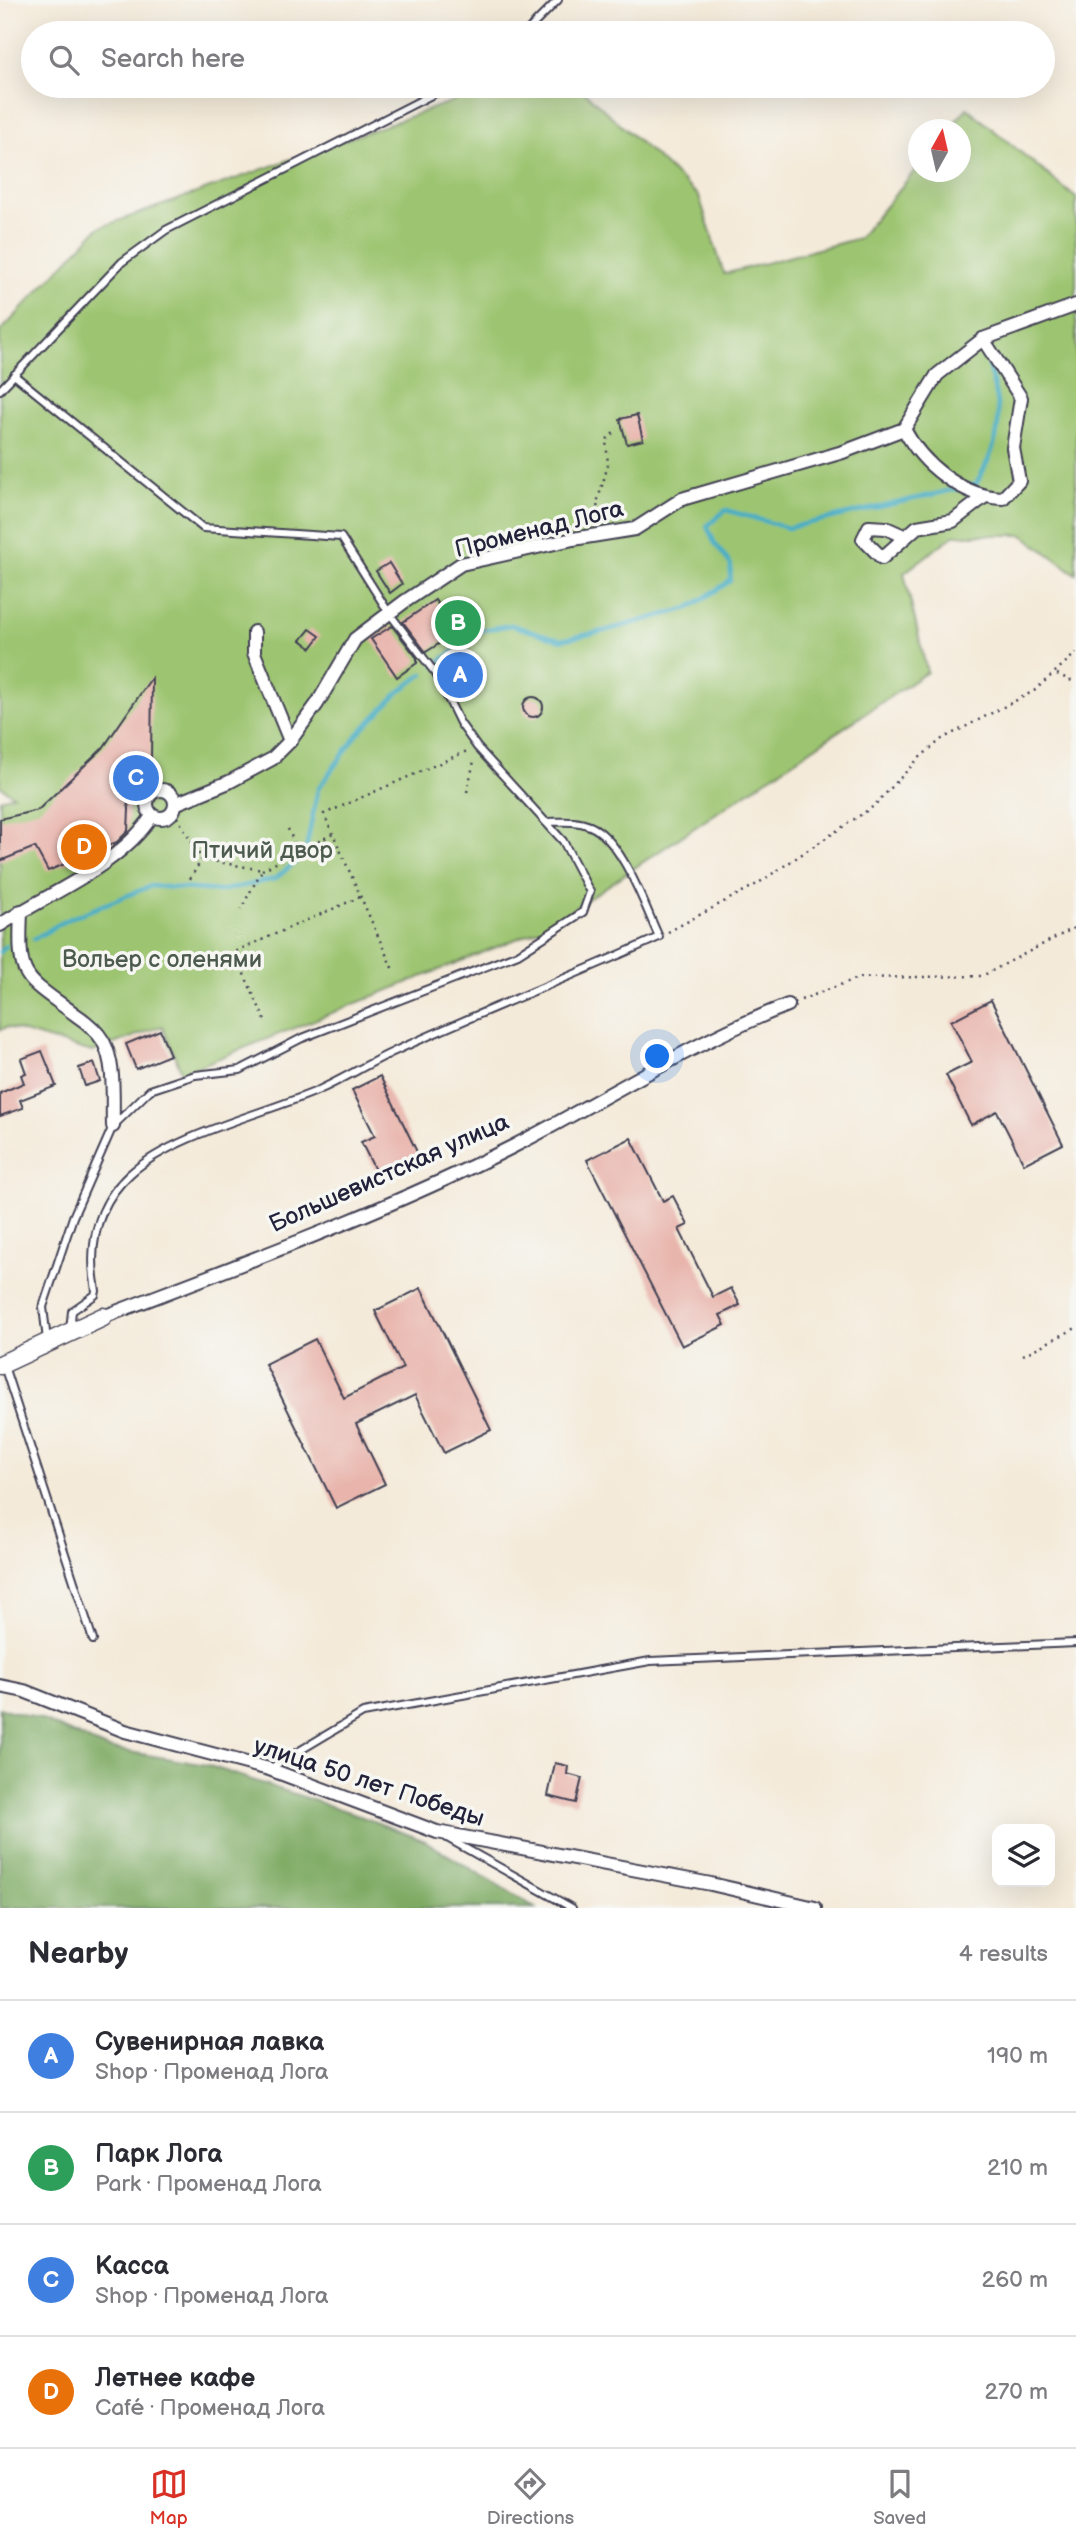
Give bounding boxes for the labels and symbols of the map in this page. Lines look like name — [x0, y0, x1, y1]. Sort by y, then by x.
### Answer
north arrow — [908, 119, 971, 182]
street label: Променад Лога — [452, 494, 626, 564]
pin: B — [435, 597, 481, 649]
pin: A — [437, 649, 483, 701]
pin: C — [113, 752, 159, 804]
pin: D — [61, 821, 107, 873]
park label: Птичий двор — [191, 836, 333, 865]
park label: Вольер с оленями — [62, 945, 262, 974]
your location — [640, 1039, 674, 1073]
street label: Большевистская улица — [265, 1107, 513, 1239]
street label: улица 50 лет Победы — [250, 1731, 488, 1833]

